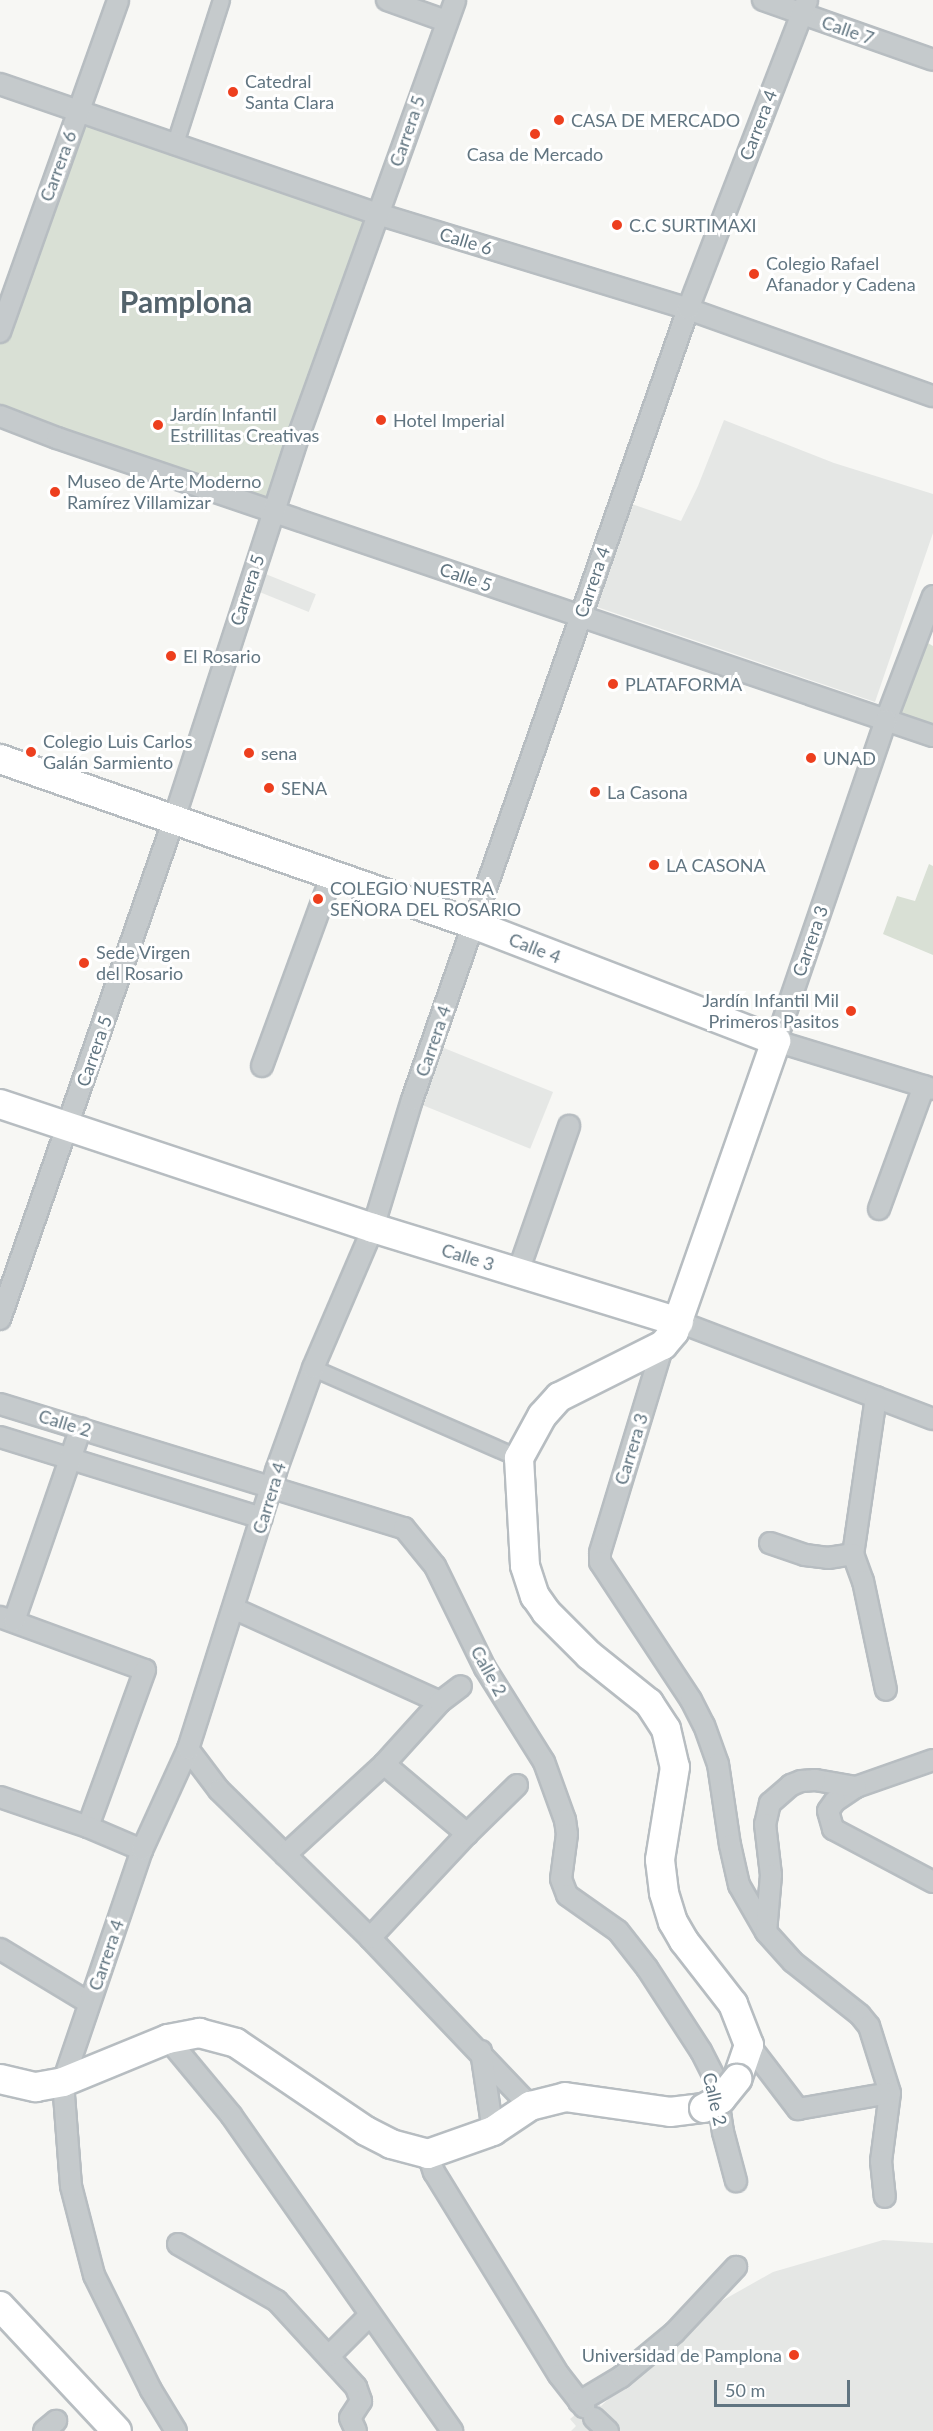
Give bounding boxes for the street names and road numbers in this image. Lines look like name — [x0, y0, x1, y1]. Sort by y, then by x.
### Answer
street label: Calle 7 — [819, 11, 877, 49]
street label: Carrera 4 — [735, 87, 781, 163]
street label: Carrera 5 — [385, 93, 429, 169]
street label: Carrera 6 — [35, 128, 81, 204]
street label: Calle 6 — [437, 223, 495, 259]
street label: Carrera 4 — [570, 544, 614, 620]
street label: Carrera 5 — [225, 552, 269, 628]
street label: Calle 5 — [437, 558, 495, 596]
street label: Carrera 3 — [788, 903, 832, 979]
street label: Calle 4 — [506, 928, 564, 968]
street label: Carrera 4 — [411, 1003, 455, 1079]
street label: Carrera 5 — [72, 1013, 116, 1089]
street label: Calle 3 — [439, 1239, 497, 1275]
street label: Calle 2 — [36, 1405, 94, 1441]
street label: Carrera 3 — [610, 1411, 652, 1487]
street label: Carrera 4 — [248, 1460, 290, 1536]
street label: Calle 2 — [466, 1642, 512, 1700]
street label: Carrera 4 — [84, 1917, 128, 1993]
street label: Calle 2 — [698, 2070, 732, 2128]

